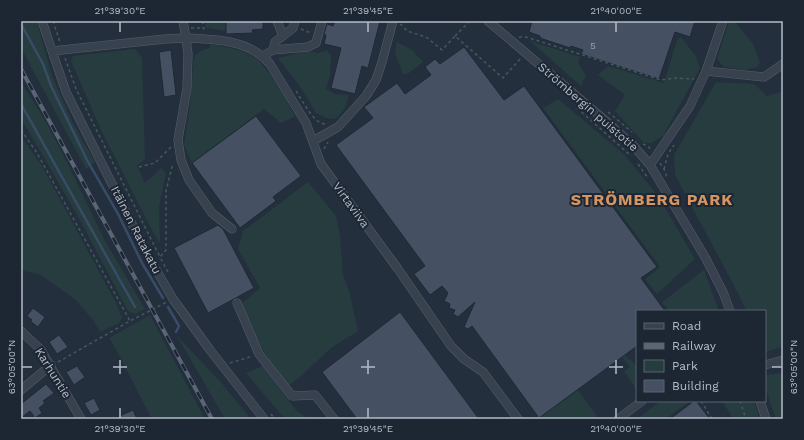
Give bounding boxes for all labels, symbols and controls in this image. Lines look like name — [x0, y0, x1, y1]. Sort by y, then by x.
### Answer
text: 21°39'30"E — [94, 5, 146, 16]
text: 21°39'45"E — [343, 5, 393, 16]
text: 21°40'00"E — [590, 5, 642, 16]
house number: 5 — [590, 40, 596, 51]
street label: Strömbergin puistotie — [535, 60, 641, 154]
street label: Virtaviiva — [330, 180, 372, 231]
street label: Itäinen Ratakatu — [108, 184, 164, 276]
district label: STRÖMBERG PARK — [571, 190, 733, 209]
legend — [636, 310, 766, 402]
text: Road — [672, 319, 701, 333]
text: Railway — [672, 339, 717, 353]
text: 63°05'00"N — [6, 340, 17, 394]
text: 63°05'00"N — [788, 340, 799, 394]
street label: Karhuntie — [32, 345, 74, 401]
text: Park — [672, 359, 698, 373]
text: Building — [672, 379, 719, 393]
text: 21°39'30"E — [94, 423, 146, 434]
text: 21°39'45"E — [343, 423, 393, 434]
text: 21°40'00"E — [590, 423, 642, 434]

